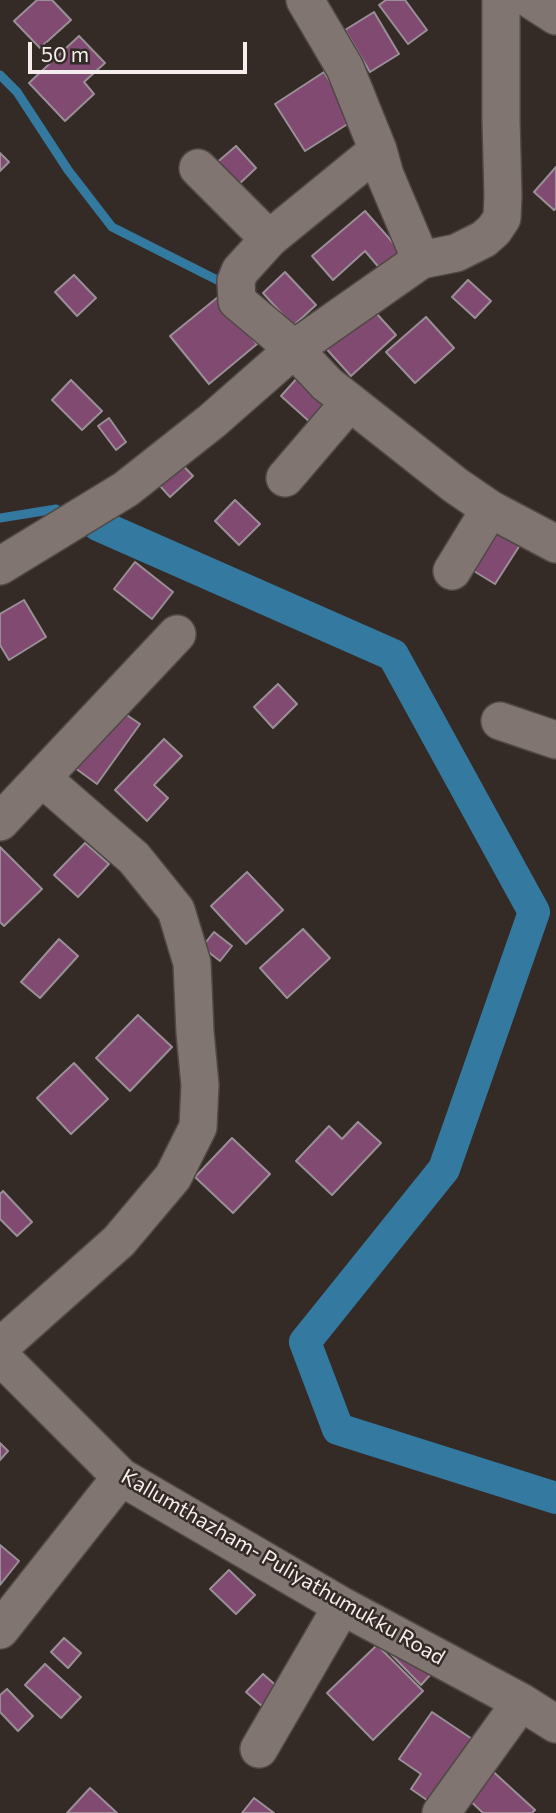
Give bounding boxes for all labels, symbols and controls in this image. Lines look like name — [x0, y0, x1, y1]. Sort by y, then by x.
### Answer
scale bar — [32, 28, 250, 72]
text: 50 m — [41, 41, 89, 66]
street label: Kallumthazham- Puliyathumukku Road — [117, 1464, 449, 1670]

